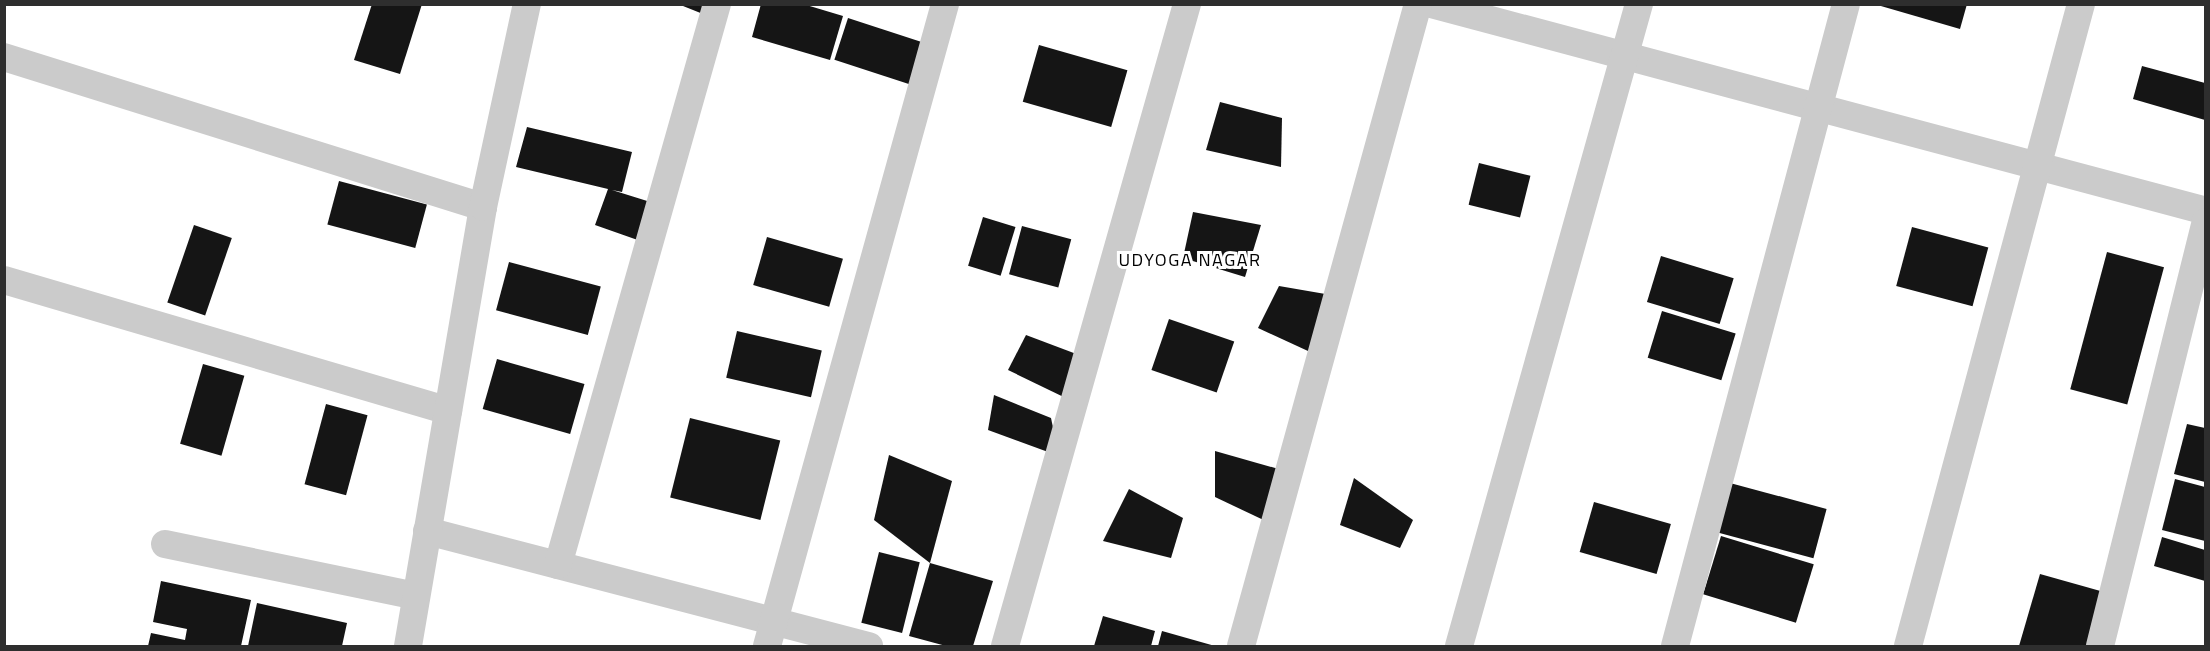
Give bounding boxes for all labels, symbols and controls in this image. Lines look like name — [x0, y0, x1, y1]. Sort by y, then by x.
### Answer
district label: UDYOGA NAGAR — [1118, 249, 1262, 271]

